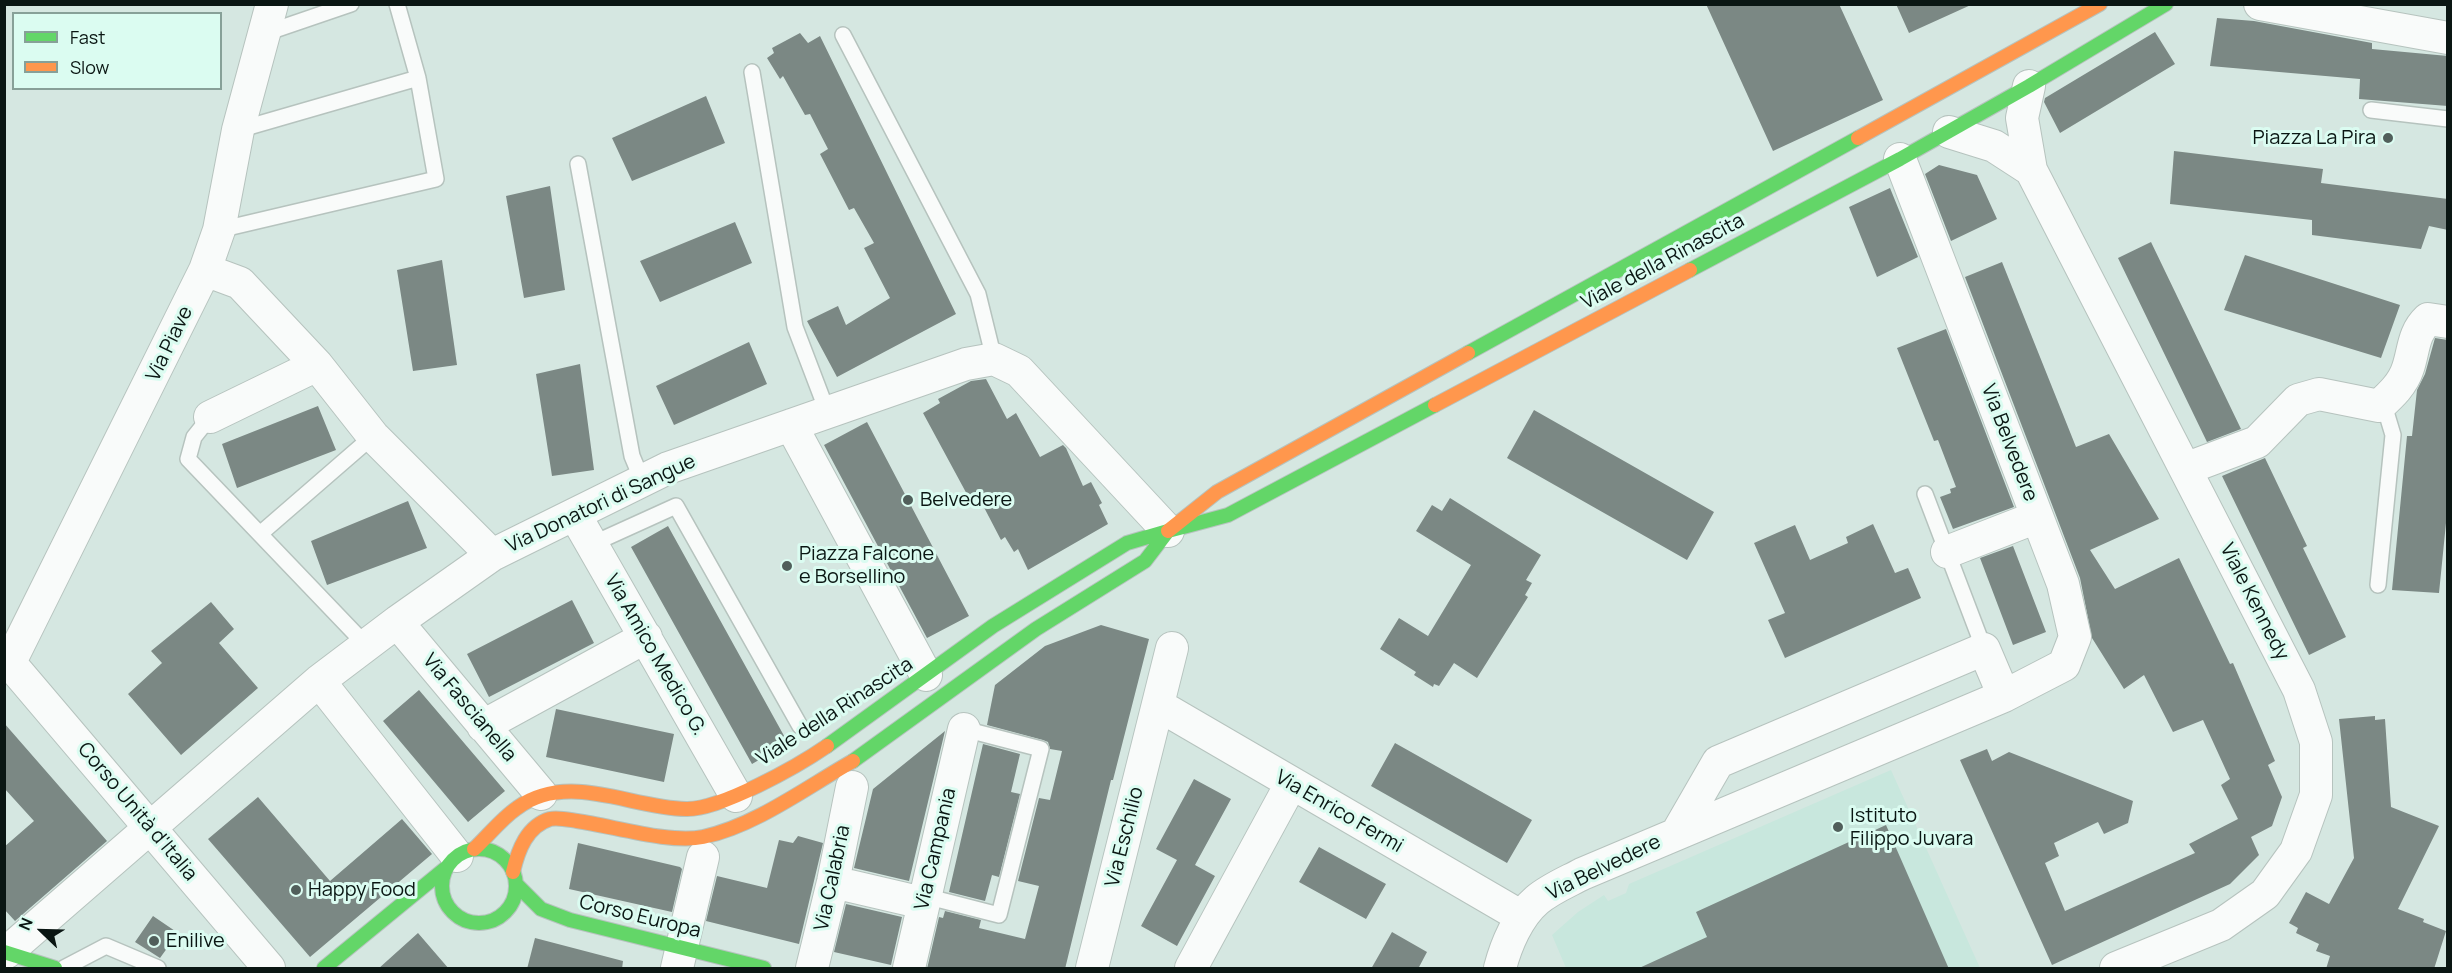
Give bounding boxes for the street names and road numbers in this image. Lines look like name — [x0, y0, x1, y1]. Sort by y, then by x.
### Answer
street label: Viale della Rinascita — [1577, 209, 1749, 315]
street label: Via Piave — [142, 303, 198, 385]
street label: Via Belvedere — [1976, 381, 2042, 505]
street label: Via Donatori di Sangue — [502, 450, 700, 558]
street label: Viale Kennedy — [2214, 540, 2294, 664]
street label: Via Amico Medico G. — [599, 570, 711, 740]
street label: Via Fascianella — [417, 649, 521, 767]
street label: Viale della Rinascita — [753, 653, 917, 771]
street label: Corso Unità d'Italia — [72, 738, 202, 886]
street label: Via Enrico Fermi — [1271, 766, 1407, 858]
street label: Via Eschilio — [1101, 785, 1149, 889]
street label: Via Campania — [910, 786, 962, 912]
street label: Via Calabria — [810, 823, 856, 933]
street label: Via Belvedere — [1543, 830, 1665, 906]
street label: Corso Europa — [577, 890, 703, 944]

